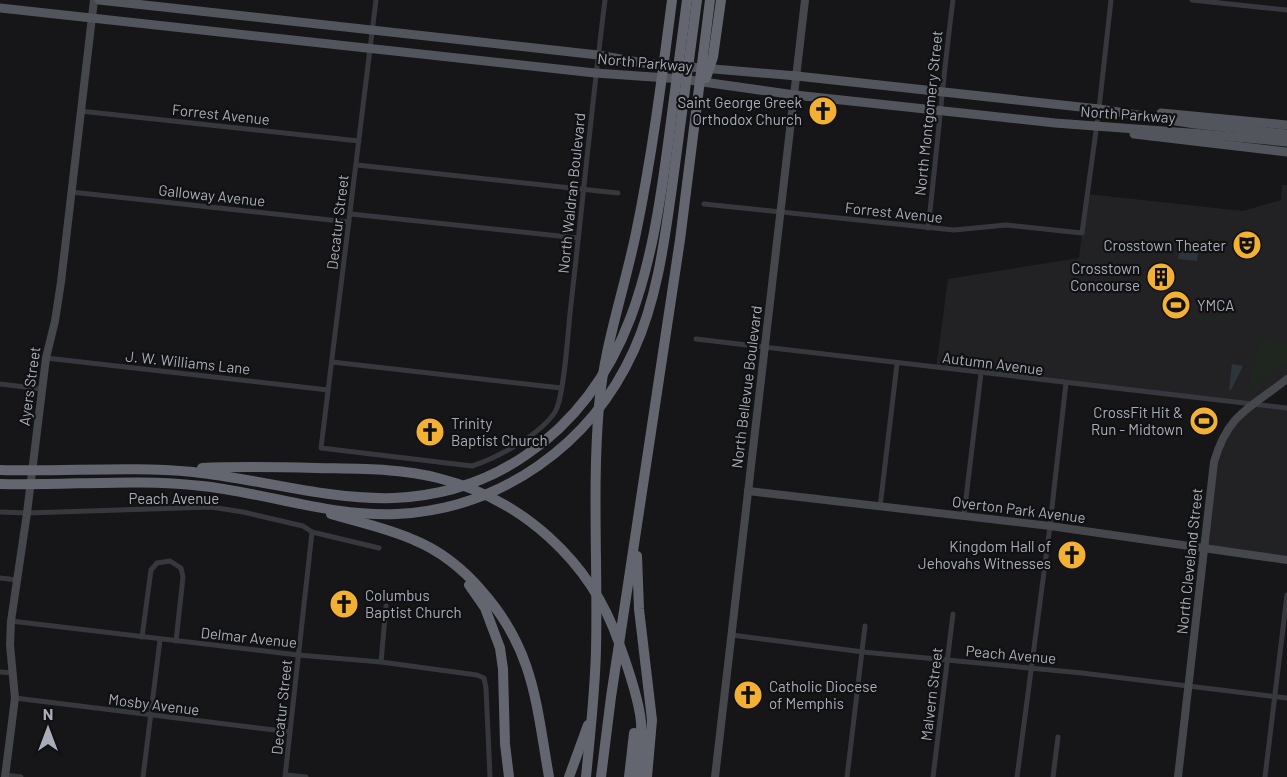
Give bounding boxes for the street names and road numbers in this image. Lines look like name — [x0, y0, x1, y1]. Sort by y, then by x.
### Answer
street label: North Montgomery Street — [910, 29, 946, 197]
street label: North Parkway — [597, 49, 693, 75]
street label: Forrest Avenue — [171, 100, 271, 128]
street label: North Parkway — [1080, 102, 1176, 126]
street label: North Waldran Boulevard — [554, 112, 588, 274]
street label: Decatur Street — [322, 173, 352, 271]
street label: Galloway Avenue — [158, 180, 266, 210]
street label: Forrest Avenue — [844, 198, 944, 226]
street label: North Bellevue Boulevard — [727, 305, 765, 469]
street label: Ayers Street — [15, 345, 43, 427]
street label: J. W. Williams Lane — [125, 347, 251, 377]
street label: Autumn Avenue — [941, 348, 1045, 378]
street label: North Cleveland Street — [1172, 487, 1206, 635]
street label: Peach Avenue — [129, 489, 219, 507]
street label: Overton Park Avenue — [951, 492, 1087, 526]
street label: Delmar Avenue — [200, 623, 298, 651]
street label: Peach Avenue — [965, 641, 1057, 667]
street label: Malvern Street — [916, 646, 946, 742]
street label: Decatur Street — [267, 659, 295, 755]
street label: Mosby Avenue — [107, 689, 201, 719]

